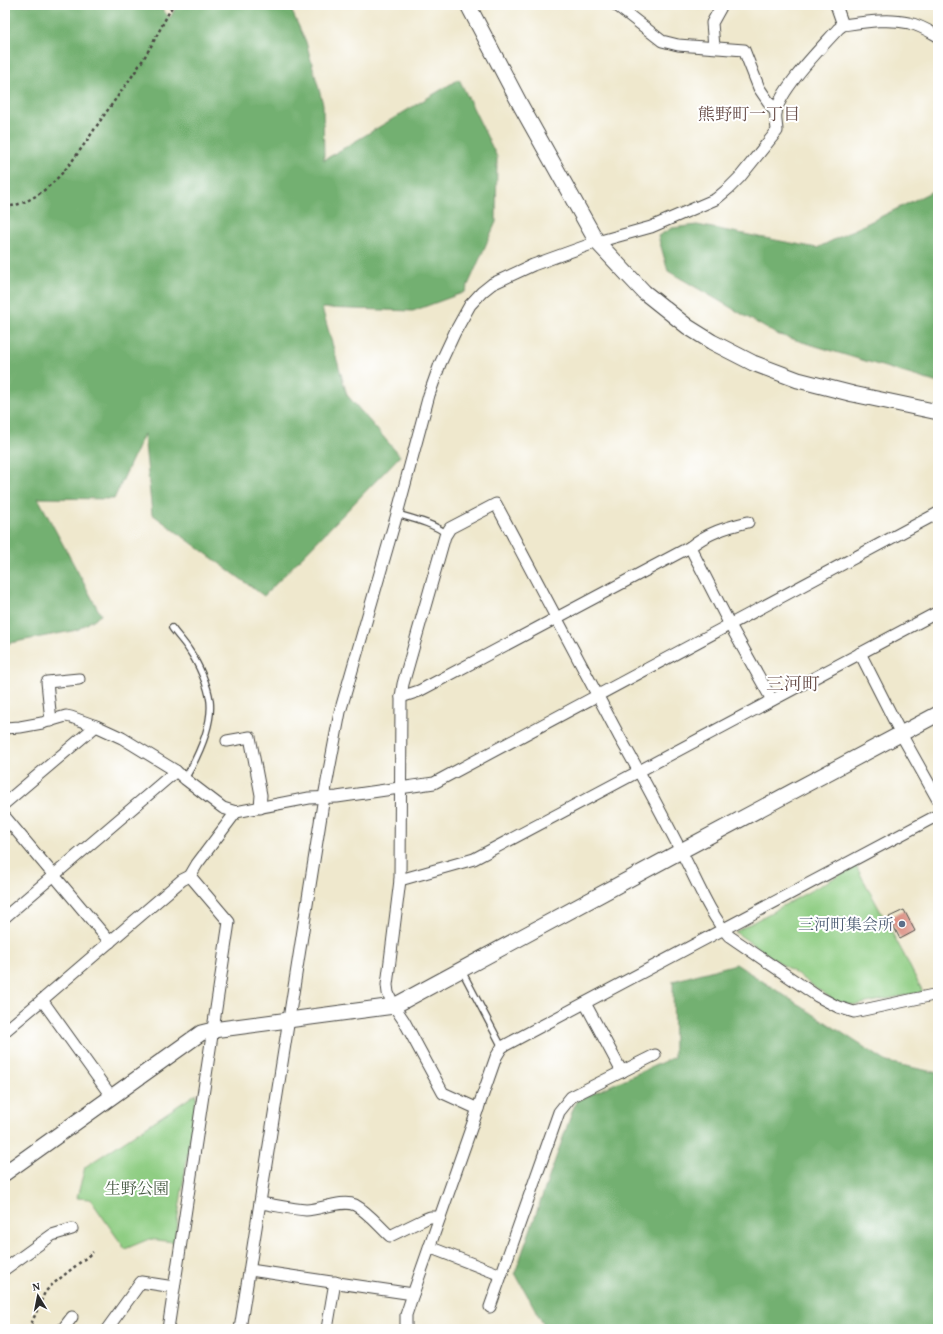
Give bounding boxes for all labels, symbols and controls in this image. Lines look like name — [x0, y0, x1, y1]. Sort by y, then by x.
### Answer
district label: 熊野町一丁目 — [698, 101, 800, 126]
district label: 三河町 — [766, 670, 820, 697]
place label: 三河町集会所 — [798, 912, 894, 936]
marker: 三河町集会所 — [897, 919, 907, 929]
park label: 生野公園 — [105, 1176, 169, 1200]
north arrow — [18, 1276, 58, 1316]
text: N — [31, 1278, 42, 1295]

